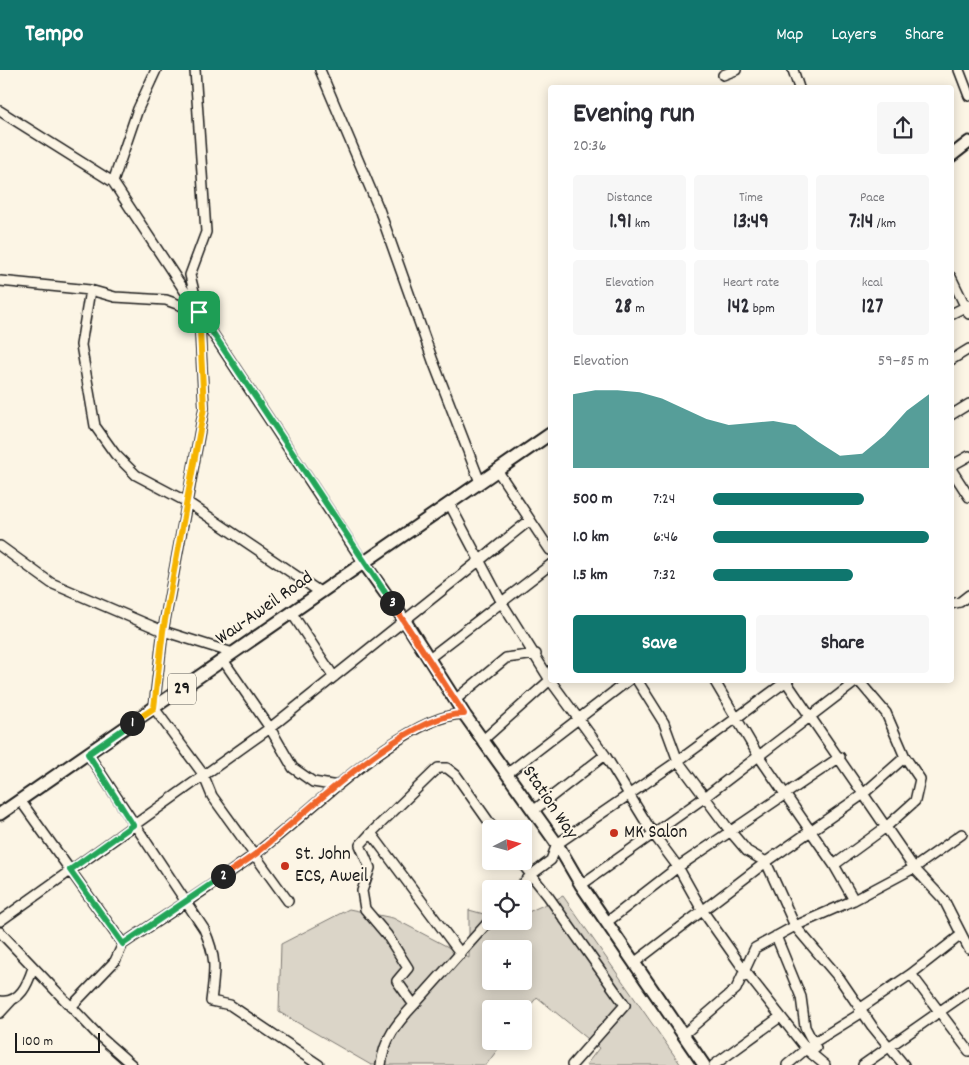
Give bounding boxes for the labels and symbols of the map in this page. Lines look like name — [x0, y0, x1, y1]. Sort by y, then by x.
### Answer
pin — [178, 291, 220, 333]
street label: Wau-Aweil Road — [211, 565, 319, 653]
pin: 3 — [380, 590, 404, 616]
road number: 29 — [168, 674, 196, 704]
pin: 1 — [120, 710, 144, 736]
street label: Station Way — [514, 761, 584, 846]
north arrow — [482, 820, 532, 870]
place label: MK Salon — [624, 820, 687, 847]
marker: MK Salon — [608, 827, 620, 839]
place label: St. John ECS, Aweil — [295, 842, 369, 891]
marker: St. John ECS, Aweil — [279, 860, 291, 872]
pin: 2 — [210, 864, 236, 888]
scale bar — [15, 1030, 100, 1053]

